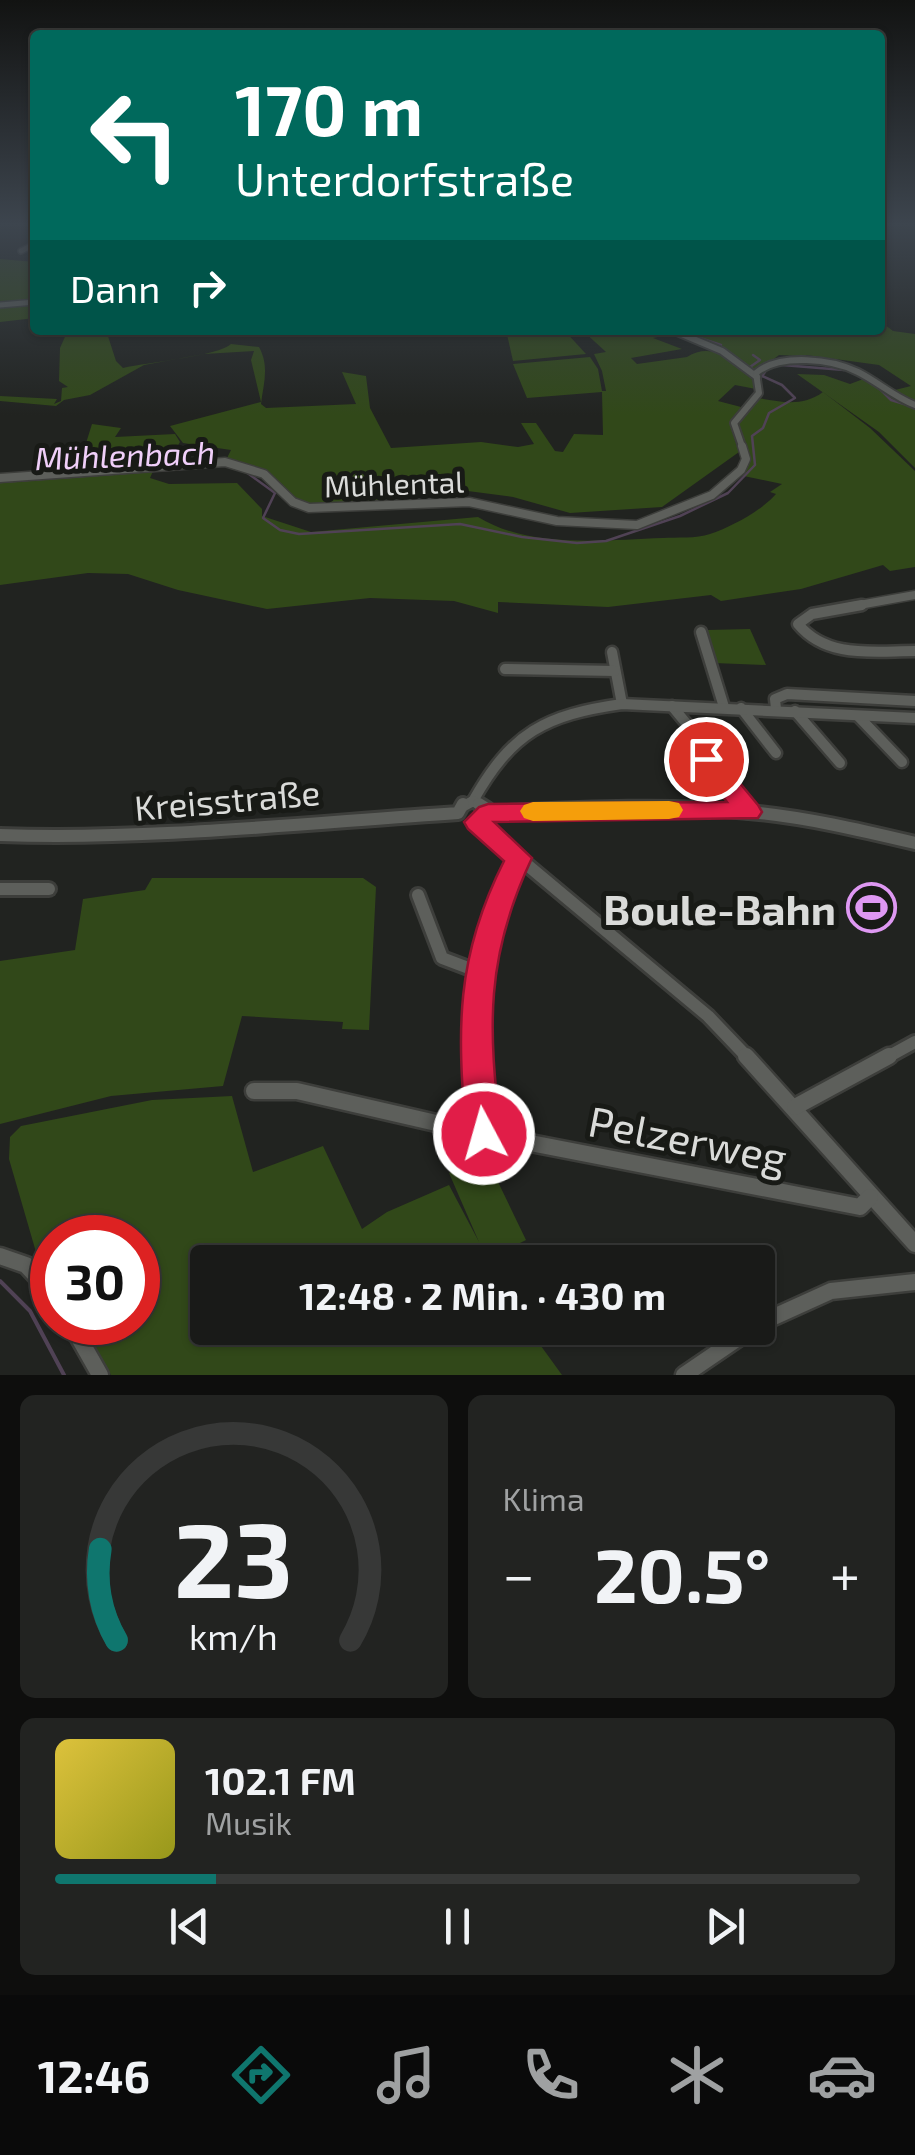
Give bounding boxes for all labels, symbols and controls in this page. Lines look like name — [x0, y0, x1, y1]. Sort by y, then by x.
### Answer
text: 170 m — [235, 66, 423, 150]
icon: left — [70, 70, 200, 200]
text: Unterdorfstraße — [235, 151, 574, 205]
icon: right — [180, 260, 235, 315]
text: Dann — [70, 265, 160, 311]
water label: Mühlenbach — [34, 432, 216, 476]
street label: Mühlental — [323, 463, 465, 503]
pin — [664, 717, 749, 802]
icon: arrive — [679, 732, 734, 787]
street label: Kreisstraße — [132, 770, 322, 828]
sports icon: Boule-Bahn — [845, 882, 897, 934]
place label: Boule-Bahn — [603, 883, 836, 933]
position arrow — [432, 1082, 536, 1186]
street label: Pelzerweg — [585, 1094, 791, 1182]
speed limit sign: 30 — [30, 1215, 160, 1345]
text: 12:48 · 2 Min. · 430 m — [299, 1272, 666, 1318]
text: Klima — [503, 1479, 584, 1517]
text: 23 — [174, 1494, 293, 1619]
text: 20.5° — [594, 1528, 770, 1618]
text: − — [503, 1540, 535, 1606]
text: + — [830, 1540, 860, 1606]
text: km/h — [189, 1614, 278, 1657]
text: 102.1 FM — [205, 1757, 356, 1803]
text: Musik — [205, 1803, 292, 1841]
icon: previous — [162, 1899, 217, 1954]
icon: pause — [430, 1899, 485, 1954]
icon: next — [698, 1899, 753, 1954]
icon: directions — [226, 2040, 296, 2110]
icon: music — [371, 2040, 441, 2110]
icon: phone — [516, 2040, 586, 2110]
icon: climate — [662, 2040, 732, 2110]
icon: car — [807, 2040, 877, 2110]
text: 12:46 — [38, 2048, 150, 2102]

